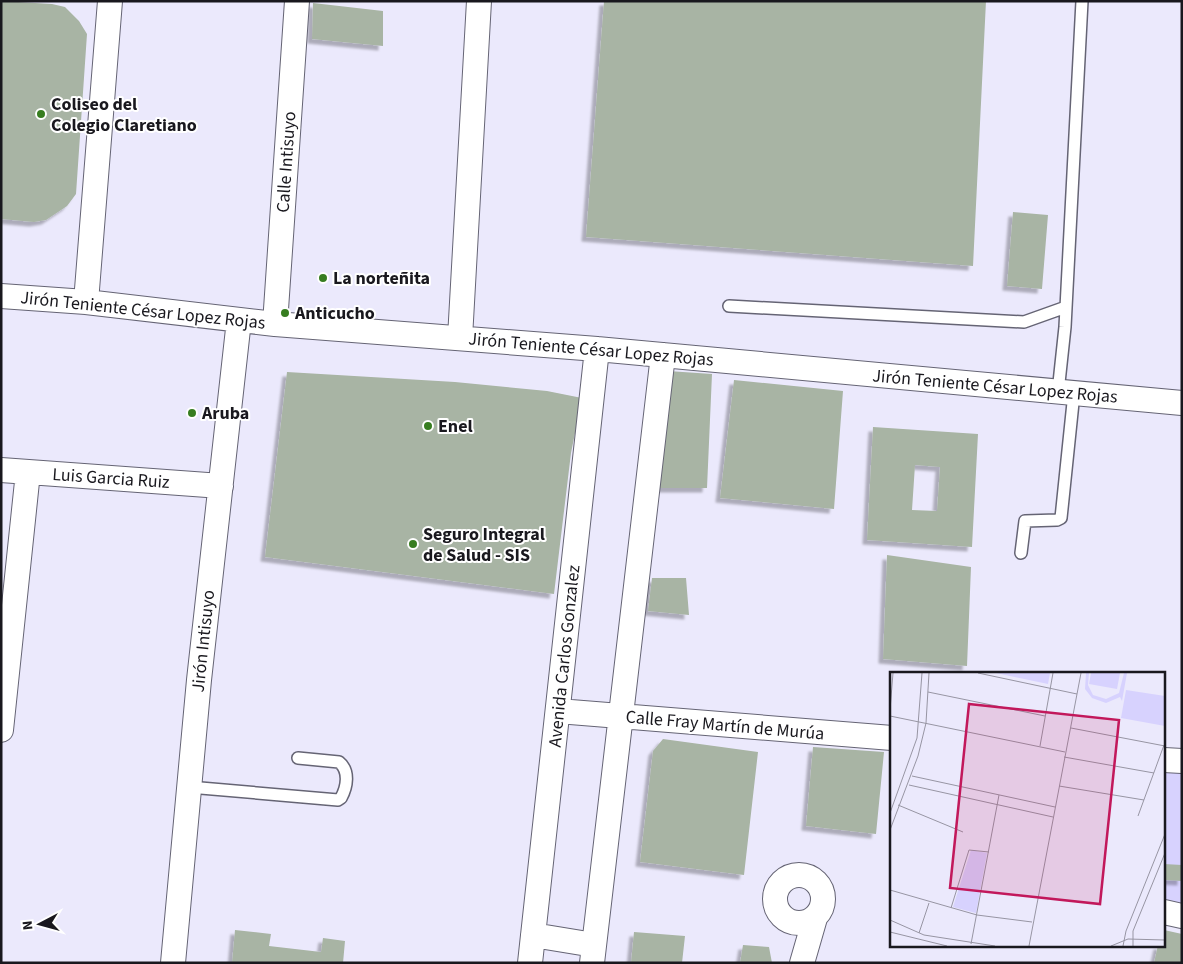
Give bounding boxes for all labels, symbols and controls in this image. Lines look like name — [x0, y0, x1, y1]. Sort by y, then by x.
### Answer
place label: Coliseo del Colegio Claretiano — [51, 92, 197, 138]
marker: Coliseo del Colegio Claretiano — [35, 108, 47, 120]
street label: Calle Intisuyo — [270, 110, 303, 214]
place label: La norteñita — [333, 266, 430, 291]
marker: La norteñita — [317, 272, 329, 284]
street label: Jirón Teniente César Lopez Rojas — [19, 285, 267, 336]
place label: Anticucho — [294, 301, 375, 326]
marker: Anticucho — [279, 307, 291, 319]
street label: Jirón Teniente César Lopez Rojas — [467, 326, 715, 373]
street label: Jirón Teniente César Lopez Rojas — [871, 363, 1119, 410]
place label: Aruba — [201, 401, 249, 426]
marker: Aruba — [186, 407, 198, 419]
place label: Enel — [438, 414, 473, 439]
marker: Enel — [422, 420, 434, 432]
street label: Luis Garcia Ruiz — [51, 462, 171, 495]
place label: Seguro Integral de Salud - SIS — [423, 522, 545, 568]
marker: Seguro Integral de Salud - SIS — [407, 538, 419, 550]
street label: Avenida Carlos Gonzalez — [542, 563, 587, 748]
street label: Jirón Intisuyo — [186, 589, 221, 693]
inset map — [890, 672, 1166, 946]
street label: Calle Fray Martín de Murúa — [625, 704, 825, 747]
north arrow — [15, 899, 65, 949]
text: N — [18, 920, 38, 931]

